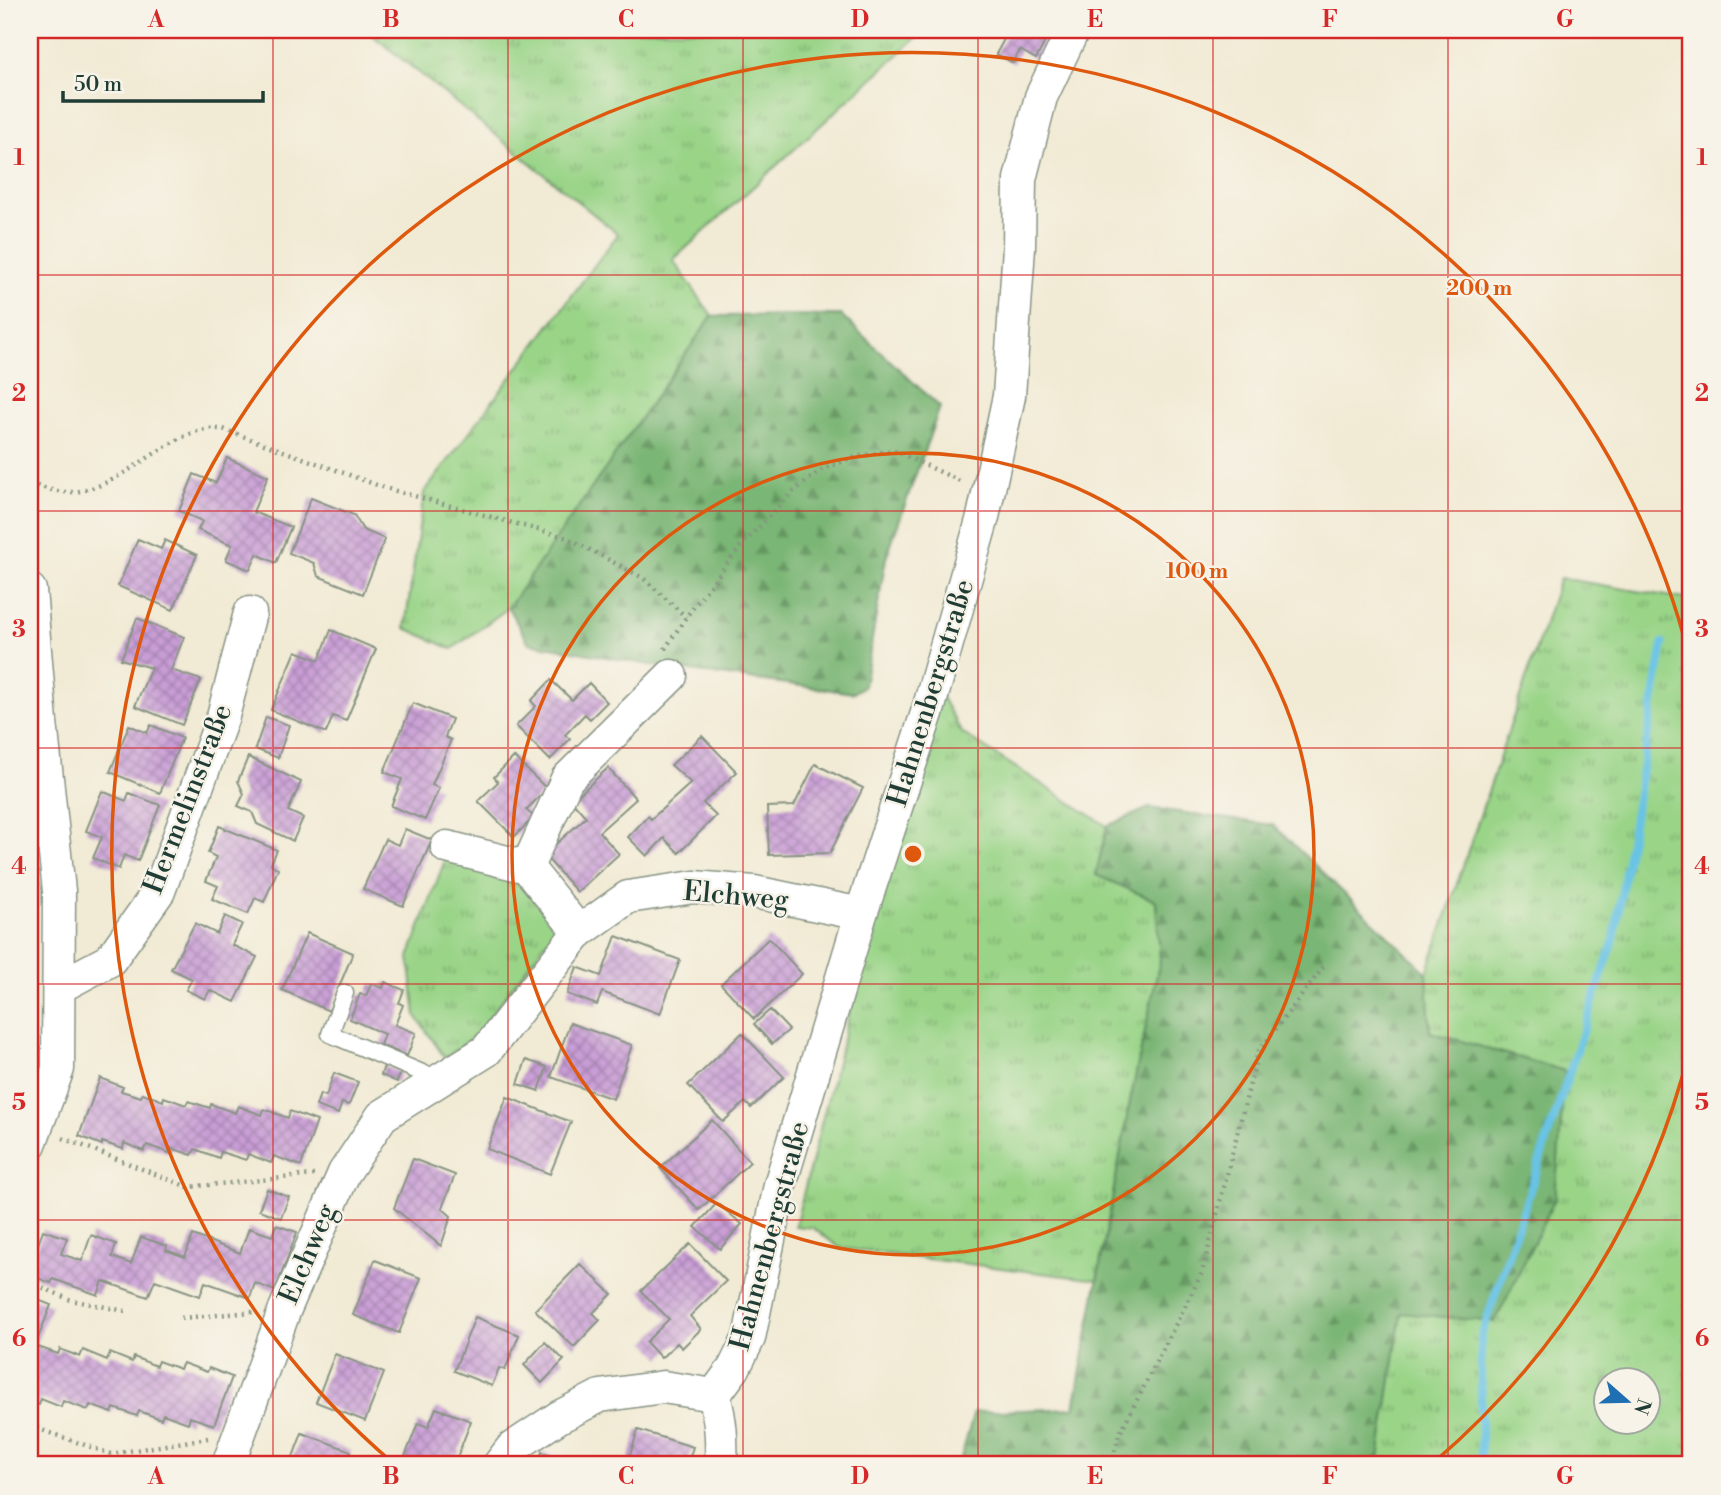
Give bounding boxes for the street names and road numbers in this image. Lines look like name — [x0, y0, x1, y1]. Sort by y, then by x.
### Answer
street label: Hahnenbergstraße — [880, 575, 982, 811]
street label: Hermelinstraße — [136, 699, 240, 899]
street label: Elchweg — [682, 874, 791, 918]
street label: Hahnenbergstraße — [723, 1118, 817, 1354]
street label: Elchweg — [271, 1198, 345, 1310]

